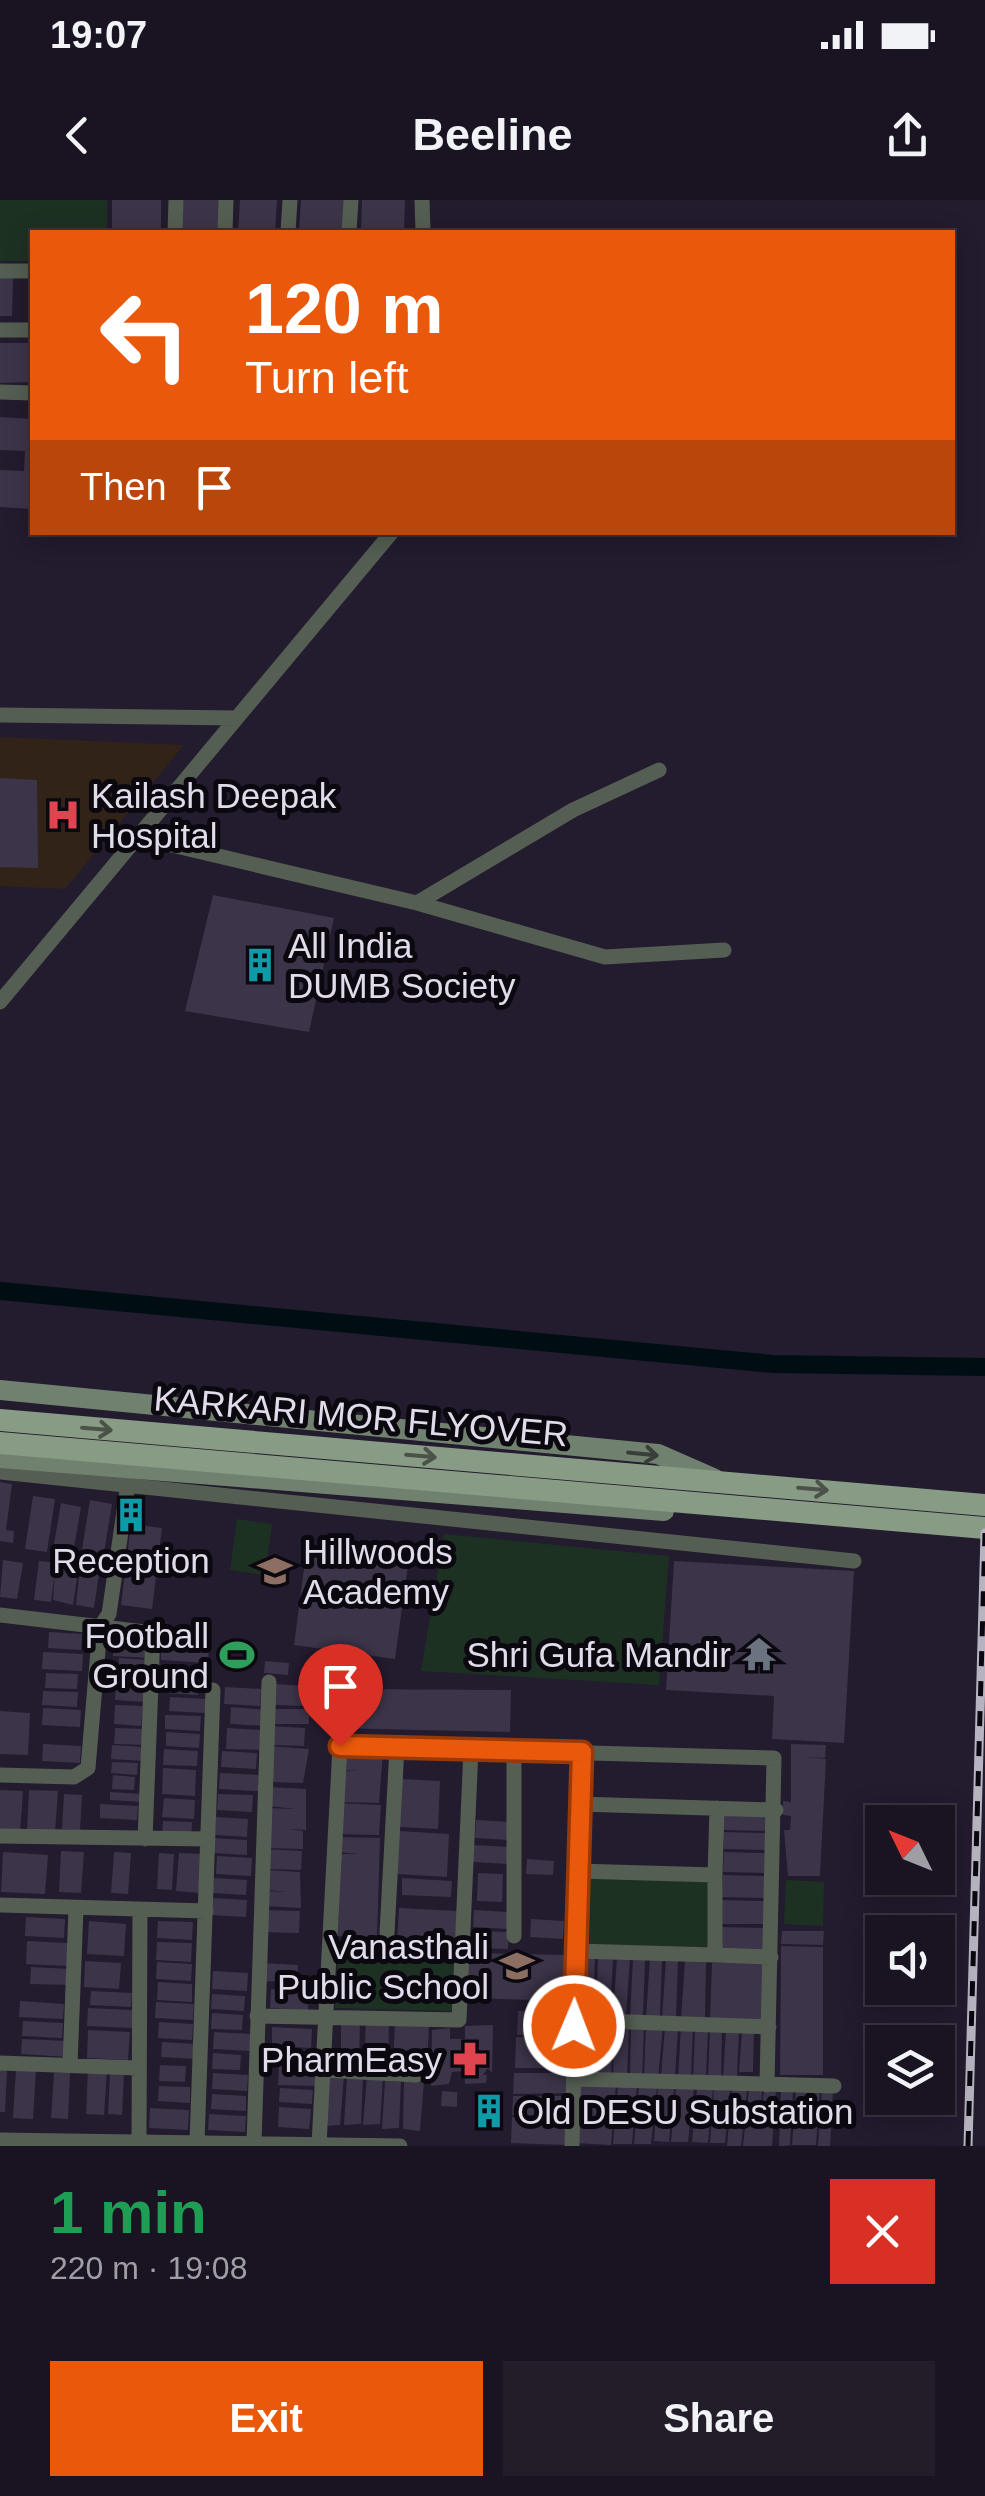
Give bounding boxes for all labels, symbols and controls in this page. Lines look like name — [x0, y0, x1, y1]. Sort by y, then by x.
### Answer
text: 19:07 — [50, 14, 147, 56]
icon: back — [50, 108, 105, 163]
icon: share — [880, 108, 935, 163]
text: Beeline — [412, 109, 573, 160]
icon: left — [80, 270, 210, 400]
text: 120 m — [245, 270, 443, 348]
text: Turn left — [245, 352, 408, 403]
icon: arrive — [187, 460, 242, 515]
text: Then — [80, 466, 167, 508]
place label: Kailash Deepak Hospital — [91, 776, 337, 855]
hospital icon: Kailash Deepak Hospital — [44, 796, 82, 834]
place label: All India DUMB Society — [288, 926, 516, 1005]
building icon: All India DUMB Society — [241, 946, 279, 984]
street label: KARKARI MOR FLYOVER — [152, 1378, 570, 1454]
one-way arrow — [81, 1419, 113, 1438]
one-way arrow — [627, 1444, 659, 1463]
one-way arrow — [404, 1447, 437, 1466]
one-way arrow — [796, 1479, 828, 1498]
building icon: Reception — [112, 1496, 150, 1534]
place label: Hillwoods Academy — [303, 1532, 453, 1611]
place label: Reception — [52, 1541, 210, 1580]
school or university icon: Hillwoods Academy — [256, 1552, 294, 1590]
place label: Football Ground — [84, 1616, 209, 1695]
place label: Shri Gufa Mandir — [466, 1635, 731, 1674]
temple icon: Shri Gufa Mandir — [740, 1635, 778, 1673]
sports icon: Football Ground — [218, 1636, 256, 1674]
pin — [298, 1644, 383, 1747]
icon: arrive — [313, 1659, 368, 1714]
north arrow — [865, 1805, 955, 1895]
map controls — [865, 1805, 955, 2115]
button: sound — [865, 1915, 955, 2005]
place label: Vanasthali Public School — [277, 1927, 489, 2006]
school or university icon: Vanasthali Public School — [498, 1947, 536, 1985]
position arrow — [522, 1974, 626, 2078]
button: layers — [865, 2025, 955, 2115]
place label: PharmEasy — [261, 2040, 442, 2079]
pharmacy icon: PharmEasy — [451, 2040, 489, 2078]
building icon: Old DESU Substation — [470, 2092, 508, 2130]
place label: Old DESU Substation — [517, 2092, 854, 2131]
text: 1 min — [50, 2179, 207, 2246]
button: close — [830, 2179, 935, 2284]
text: 220 m · 19:08 — [50, 2250, 247, 2286]
button: Exit — [50, 2361, 483, 2476]
button: Share — [503, 2361, 935, 2476]

